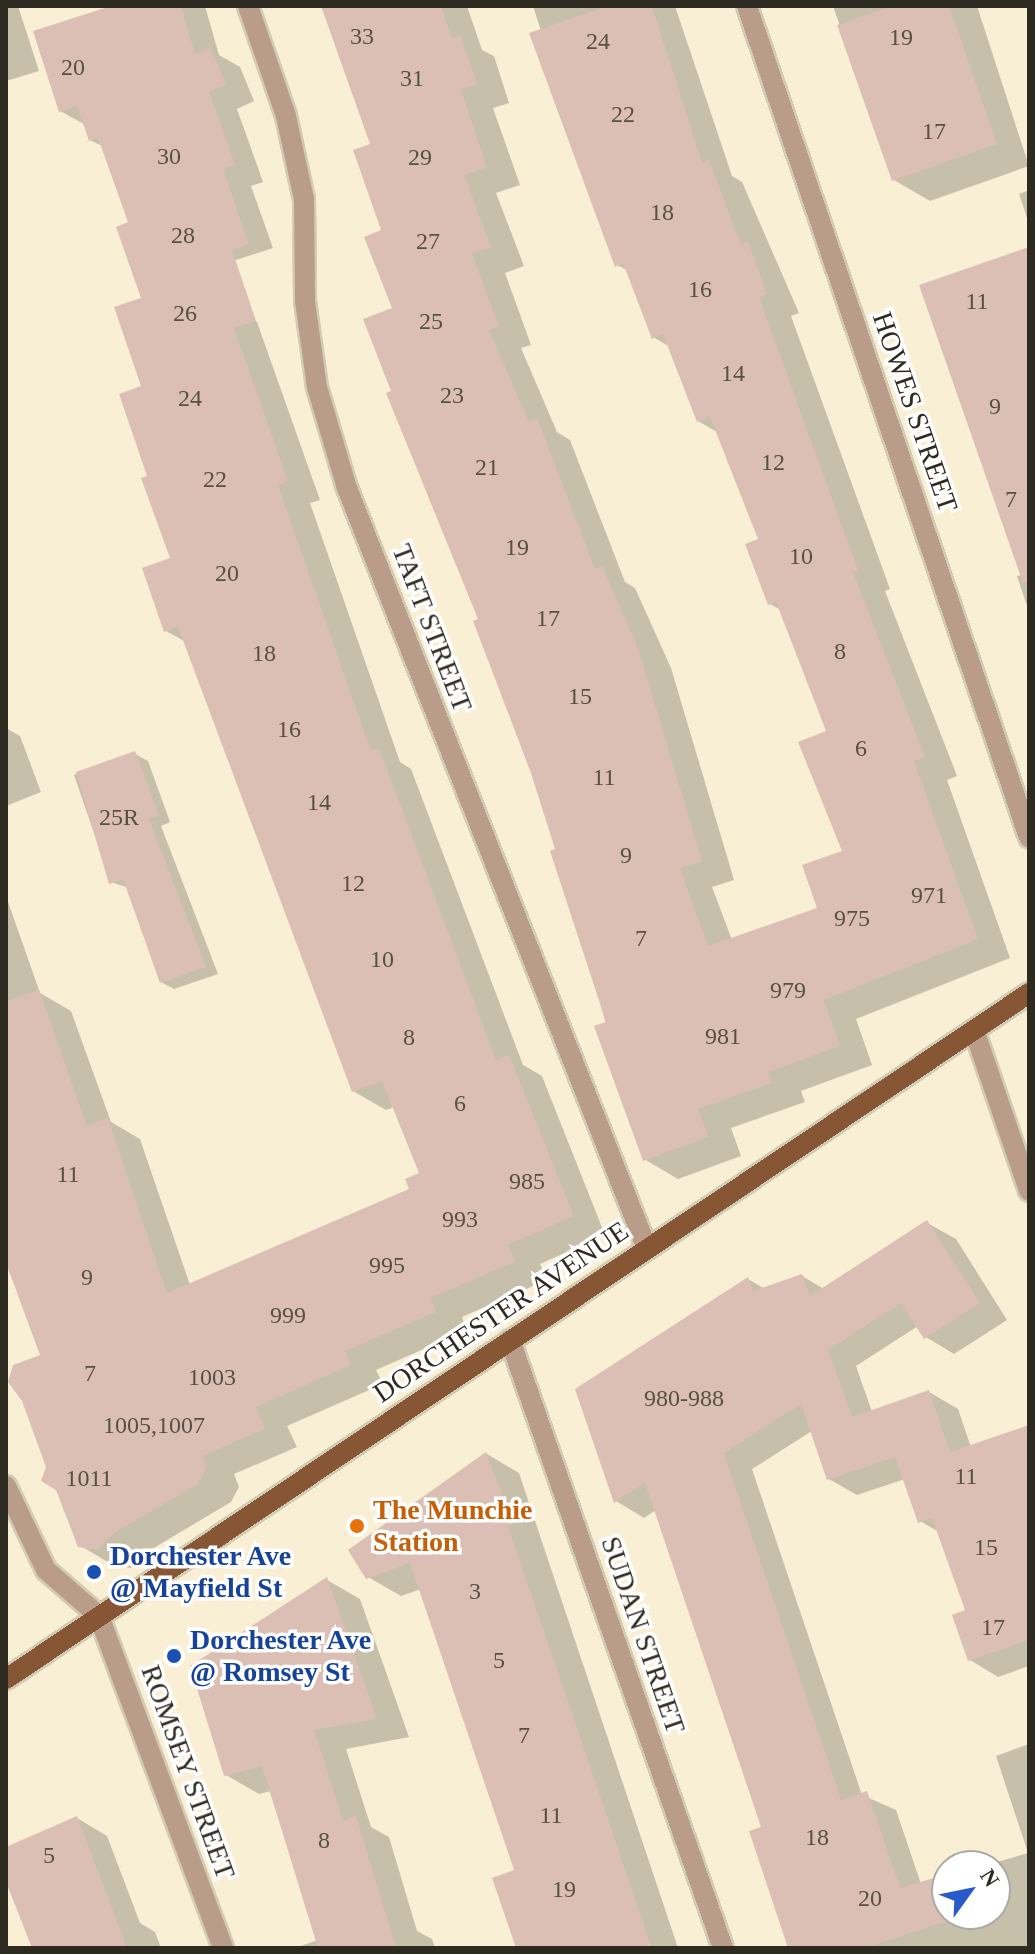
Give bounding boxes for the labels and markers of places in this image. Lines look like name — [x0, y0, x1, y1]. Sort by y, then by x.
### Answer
place label: The Munchie Station — [373, 1493, 532, 1559]
marker: The Munchie Station — [348, 1517, 366, 1535]
place label: Dorchester Ave @ Mayfield St — [110, 1539, 293, 1605]
marker: Dorchester Ave @ Mayfield St — [85, 1563, 103, 1581]
place label: Dorchester Ave @ Romsey St — [190, 1623, 373, 1689]
marker: Dorchester Ave @ Romsey St — [165, 1647, 183, 1665]

